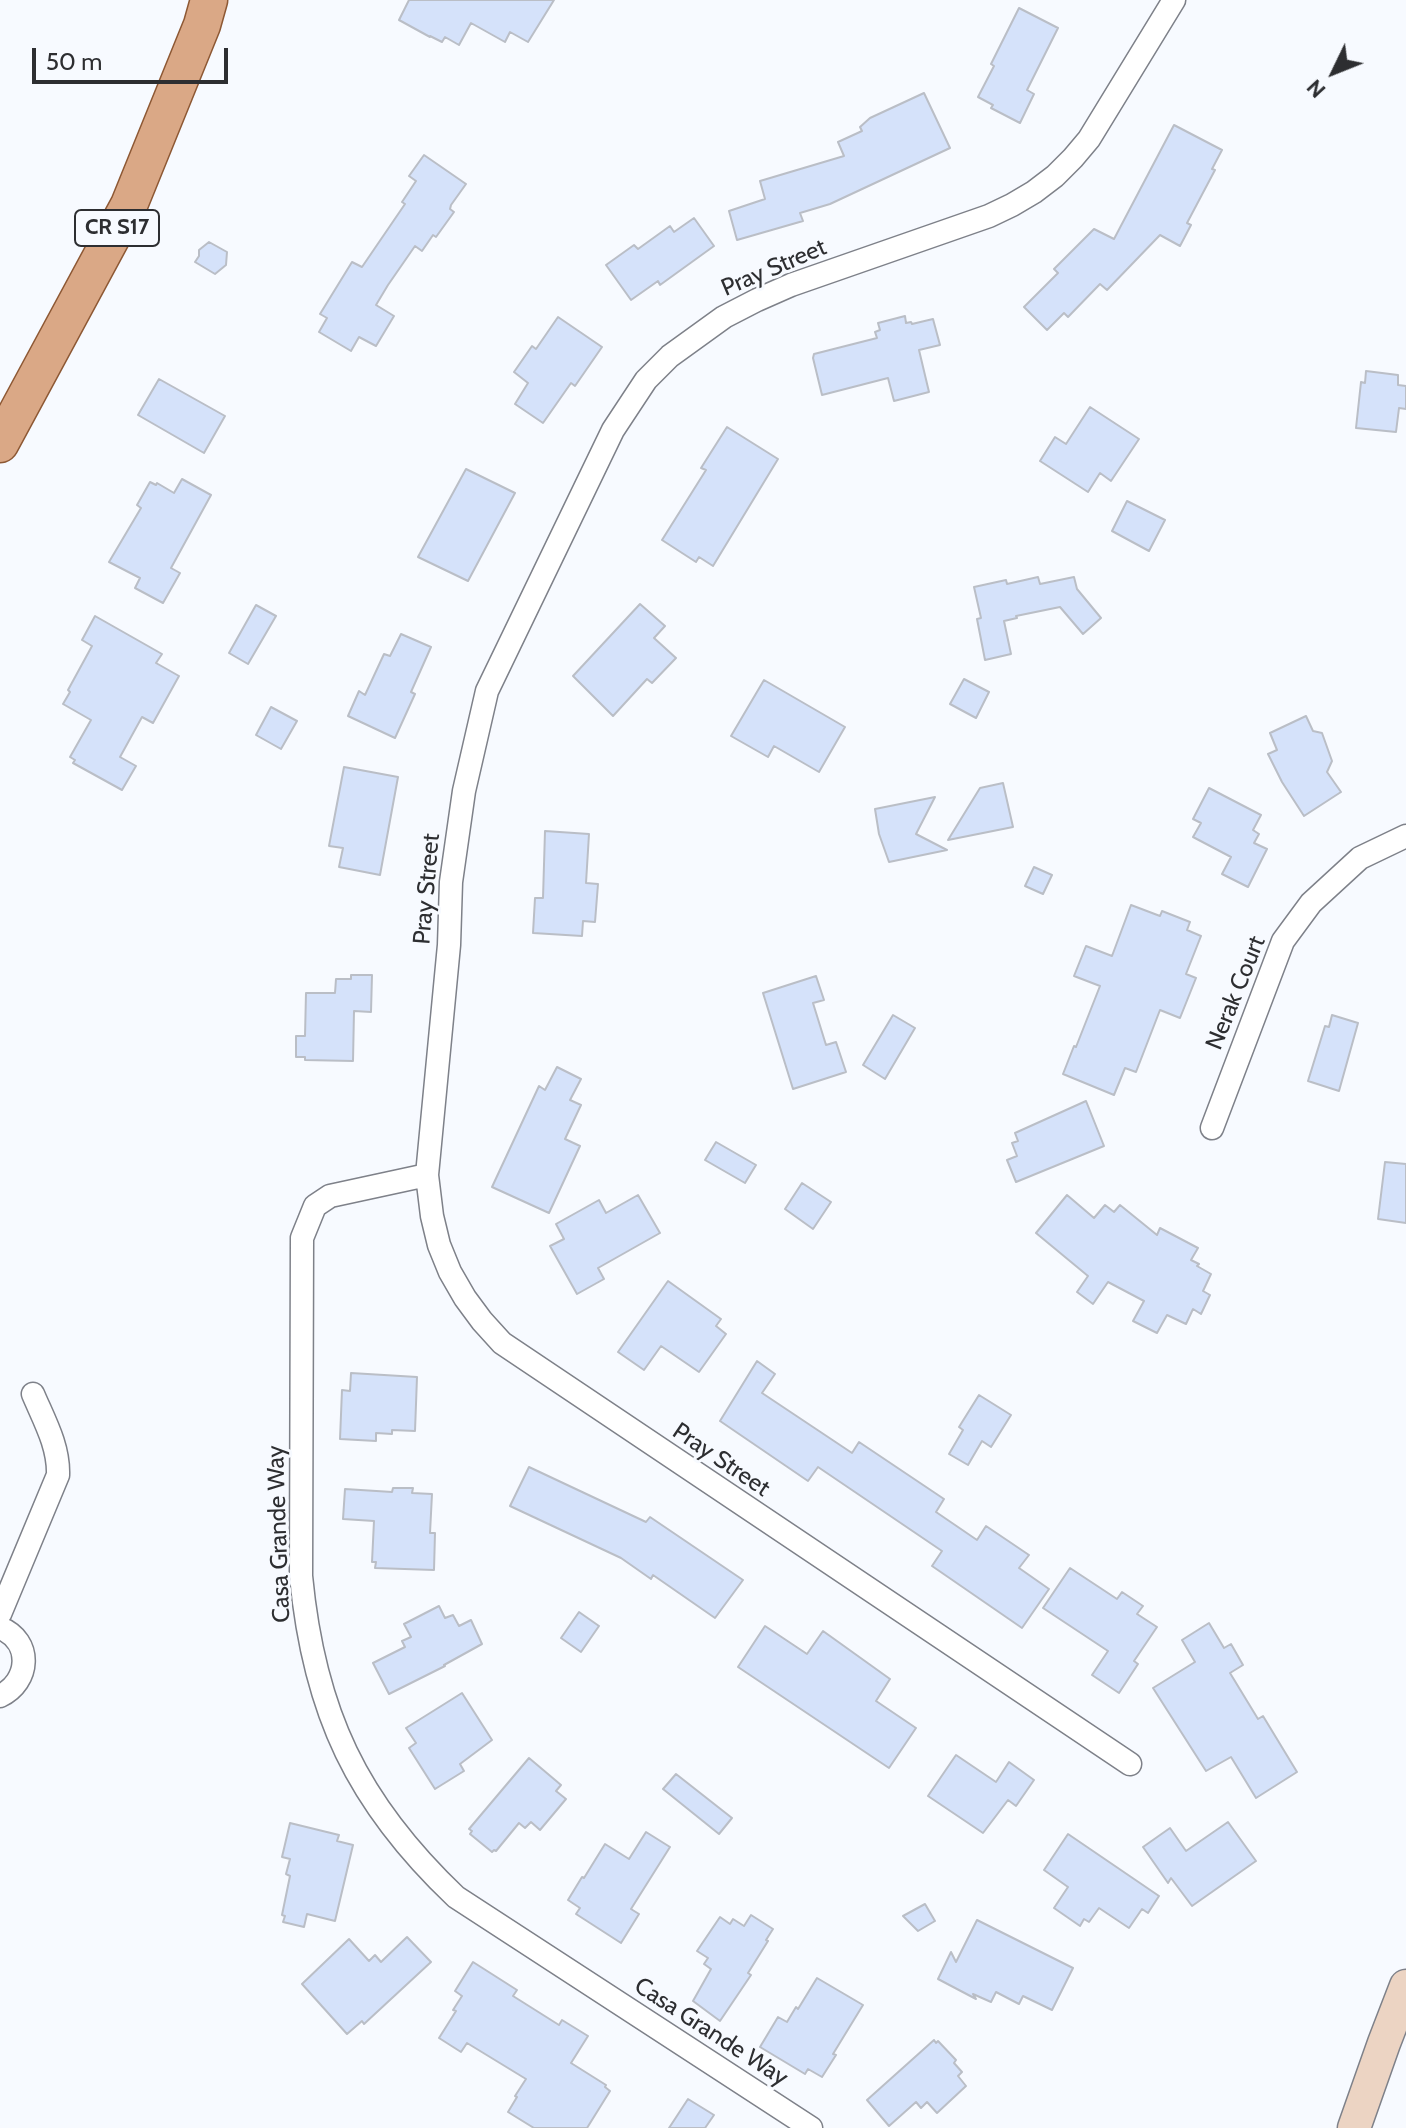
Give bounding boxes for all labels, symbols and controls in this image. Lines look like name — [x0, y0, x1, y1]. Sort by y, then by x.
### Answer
scale bar — [36, 32, 232, 82]
north arrow — [1294, 32, 1374, 112]
text: 50 m — [46, 47, 102, 76]
text: N — [1301, 74, 1331, 104]
road number: CR S17 — [75, 210, 159, 246]
street label: Pray Street — [717, 233, 831, 303]
street label: Pray Street — [408, 832, 446, 946]
street label: Nerak Court — [1200, 932, 1272, 1054]
street label: Pray Street — [667, 1417, 775, 1503]
street label: Casa Grande Way — [262, 1445, 296, 1623]
street label: Casa Grande Way — [629, 1972, 793, 2092]

